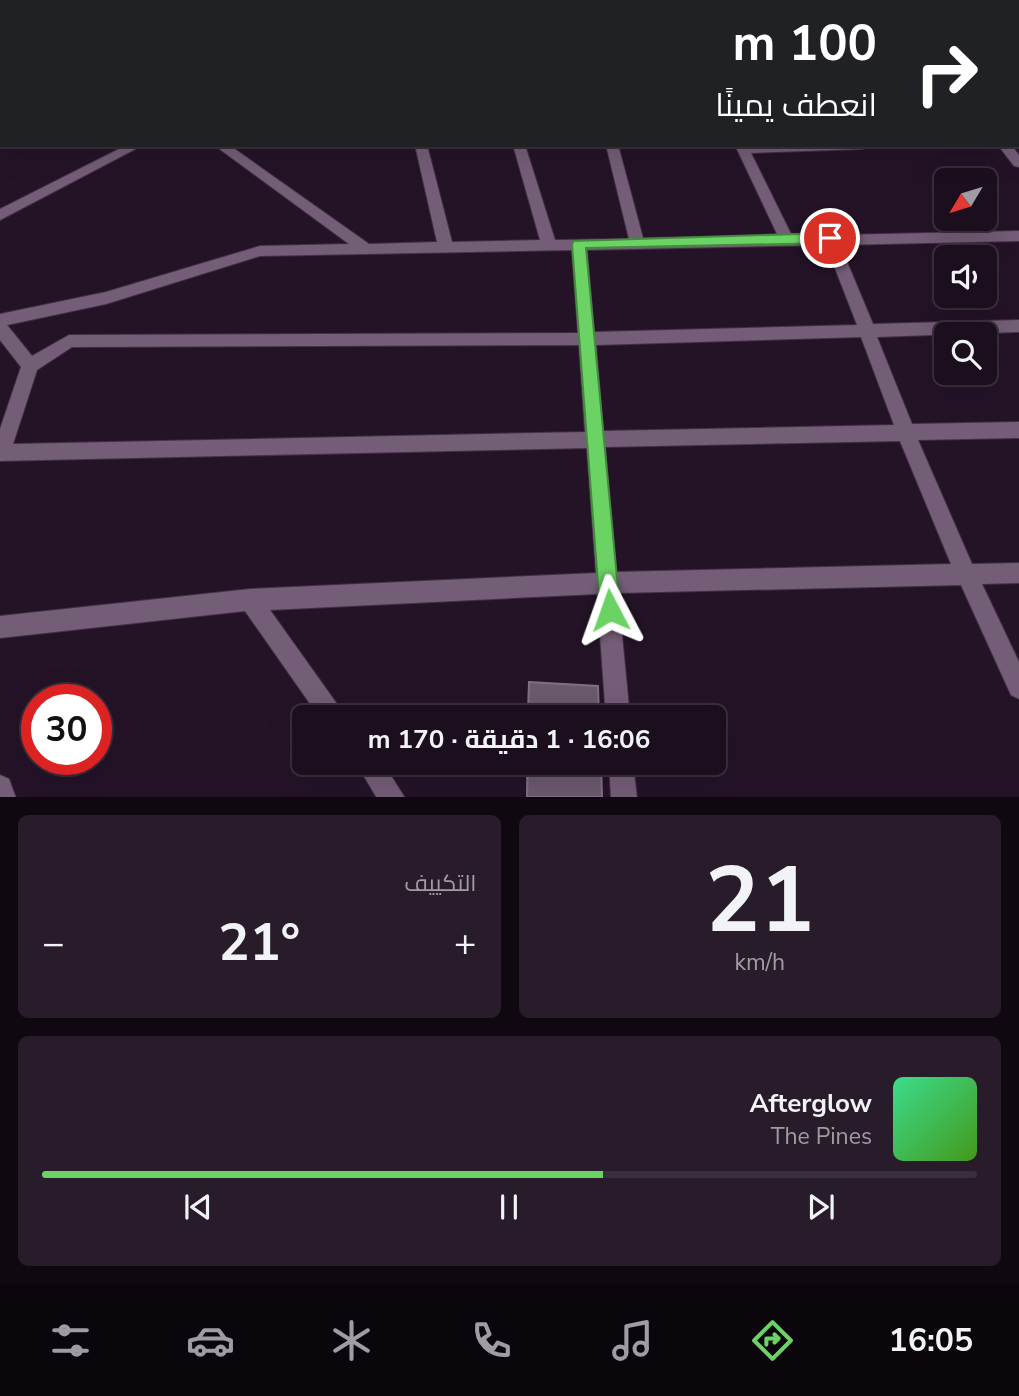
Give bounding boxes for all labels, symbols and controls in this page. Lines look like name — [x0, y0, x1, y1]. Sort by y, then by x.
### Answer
text: 100 m — [733, 10, 877, 77]
icon: right — [901, 28, 992, 119]
text: انعطف يمينًا — [715, 84, 877, 127]
north arrow — [934, 168, 998, 231]
map controls — [934, 168, 997, 385]
pin — [800, 208, 860, 268]
icon: arrive — [811, 219, 849, 257]
button: sound — [934, 245, 997, 308]
button: search — [934, 322, 997, 385]
position arrow — [573, 573, 647, 647]
speed limit sign: 30 — [21, 684, 112, 775]
text: 16:06 · 1 دقيقة · 170 m — [368, 722, 650, 757]
text: 21 — [705, 839, 814, 963]
text: التكييف — [404, 868, 477, 899]
text: 21° — [218, 907, 300, 978]
text: − — [42, 918, 65, 969]
text: + — [454, 918, 476, 969]
text: km/h — [734, 947, 785, 978]
text: Afterglow — [749, 1086, 872, 1121]
text: The Pines — [771, 1121, 872, 1152]
icon: previous — [179, 1188, 217, 1226]
icon: pause — [490, 1188, 528, 1226]
icon: next — [802, 1188, 840, 1226]
icon: filters — [46, 1316, 95, 1365]
icon: car — [186, 1316, 235, 1365]
icon: climate — [327, 1316, 376, 1365]
icon: phone — [467, 1316, 516, 1365]
icon: music — [608, 1316, 657, 1365]
icon: directions — [748, 1316, 797, 1365]
text: 16:05 — [889, 1319, 973, 1362]

